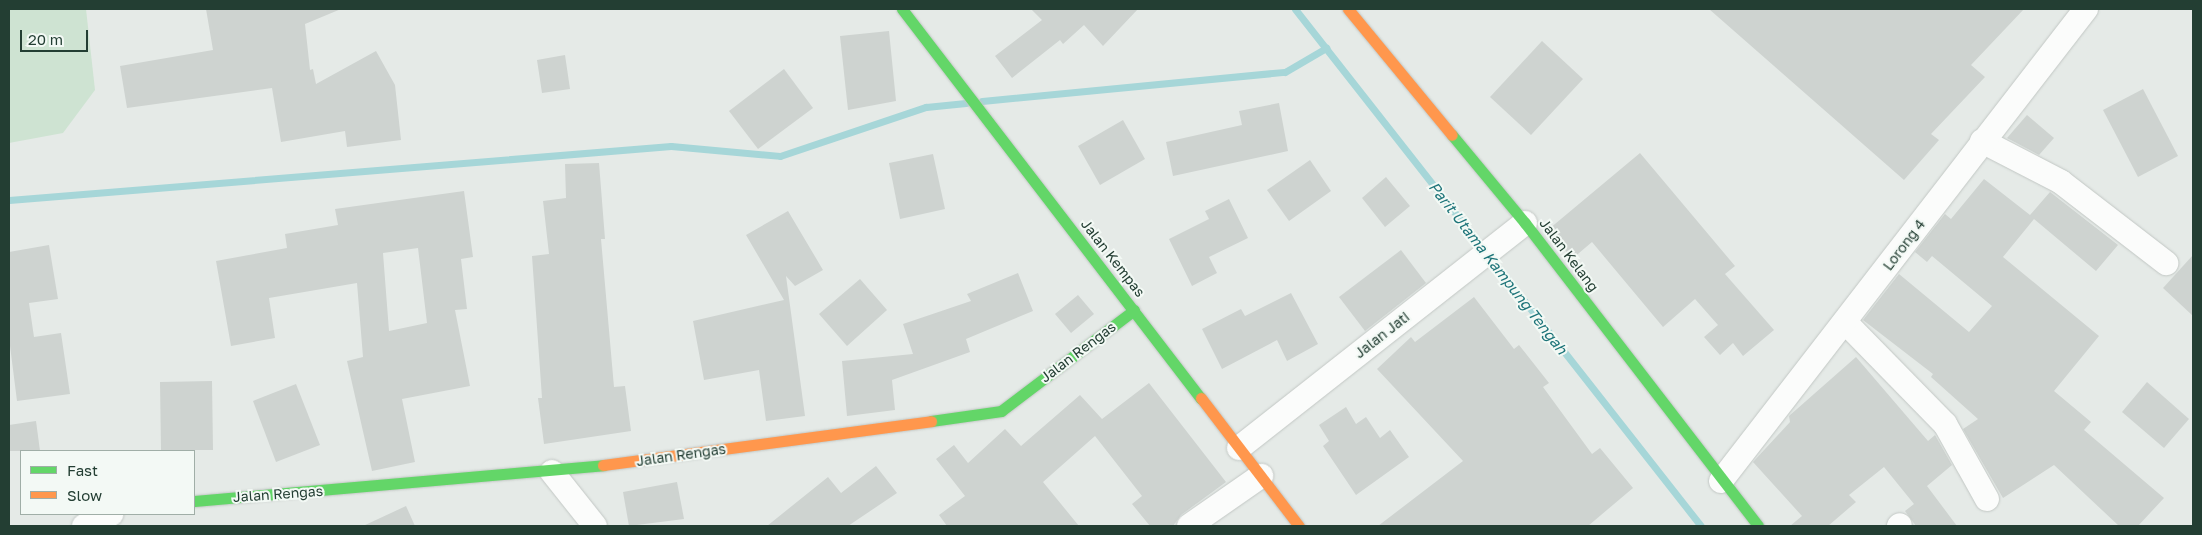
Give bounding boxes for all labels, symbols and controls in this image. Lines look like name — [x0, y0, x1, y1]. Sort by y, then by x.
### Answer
scale bar — [22, 20, 90, 52]
text: 20 m — [28, 30, 63, 48]
water label: Parit Utama Kampung Tengah — [1425, 178, 1571, 358]
street label: Jalan Kelang — [1536, 215, 1602, 295]
street label: Jalan Kempas — [1077, 216, 1149, 300]
street label: Lorong 4 — [1879, 216, 1929, 274]
street label: Jalan Jati — [1351, 308, 1413, 362]
street label: Jalan Rengas — [1037, 318, 1119, 386]
street label: Jalan Rengas — [635, 440, 727, 470]
legend — [20, 450, 195, 515]
text: Fast — [67, 461, 98, 479]
street label: Jalan Rengas — [232, 482, 324, 506]
text: Slow — [67, 486, 102, 504]

